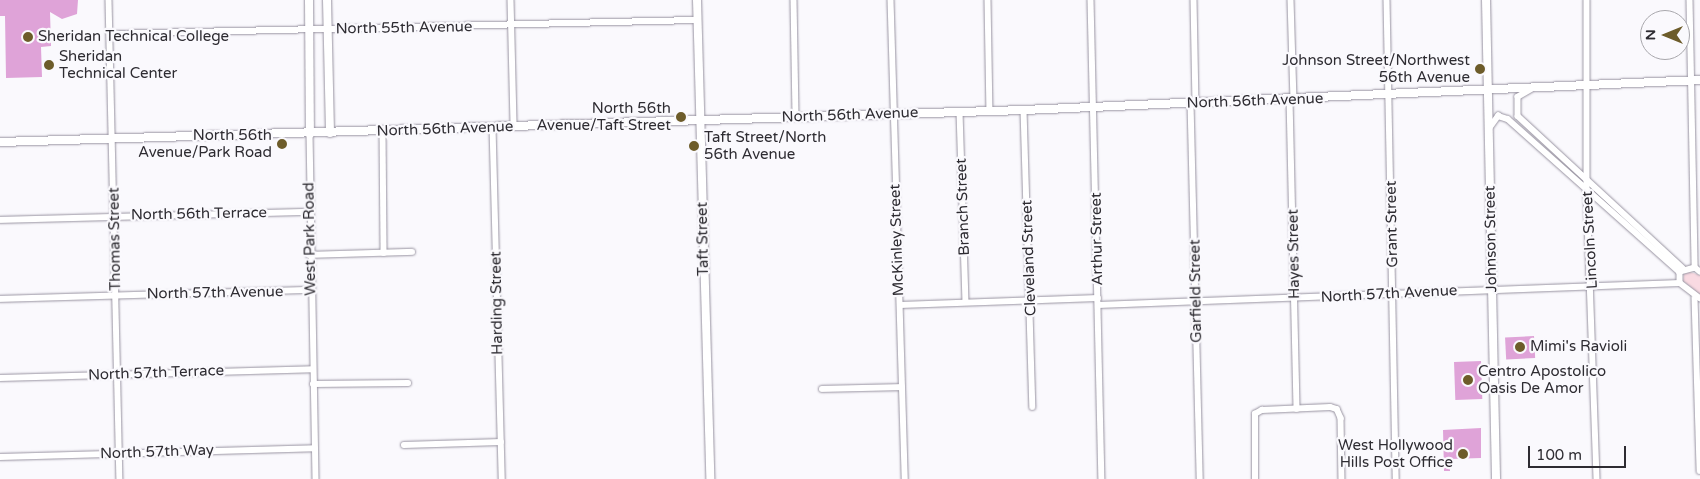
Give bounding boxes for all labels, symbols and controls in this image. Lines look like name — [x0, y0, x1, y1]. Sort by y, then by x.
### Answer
north arrow — [1640, 10, 1690, 60]
street label: North 55th Avenue — [335, 18, 473, 38]
place label: Sheridan Technical College — [38, 28, 229, 46]
text: N — [1642, 29, 1659, 41]
marker: Sheridan Technical College — [22, 31, 34, 43]
place label: Sheridan Technical Center — [59, 47, 177, 82]
place label: Johnson Street/Northwest 56th Avenue — [1282, 51, 1470, 86]
marker: Sheridan Technical Center — [43, 59, 55, 71]
marker: Johnson Street/Northwest 56th Avenue — [1474, 63, 1486, 75]
street label: North 56th Avenue — [1186, 90, 1324, 112]
place label: North 56th Avenue/Taft Street — [536, 99, 671, 134]
street label: North 56th Avenue — [781, 104, 919, 126]
marker: North 56th Avenue/Taft Street — [675, 111, 687, 123]
street label: North 56th Avenue — [376, 118, 514, 140]
place label: North 56th Avenue/Park Road — [138, 126, 272, 161]
place label: Taft Street/North 56th Avenue — [704, 128, 826, 163]
marker: North 56th Avenue/Park Road — [276, 138, 288, 150]
marker: Taft Street/North 56th Avenue — [688, 140, 700, 152]
street label: Branch Street — [952, 158, 974, 256]
street label: Grant Street — [1382, 180, 1402, 268]
street label: West Park Road — [300, 182, 320, 296]
street label: McKinley Street — [886, 184, 908, 296]
street label: Johnson Street — [1481, 186, 1501, 292]
street label: Thomas Street — [105, 187, 125, 291]
street label: Lincoln Street — [1578, 190, 1602, 290]
street label: Arthur Street — [1087, 192, 1107, 286]
street label: Cleveland Street — [1018, 199, 1040, 317]
street label: Taft Street — [693, 202, 713, 276]
street label: North 56th Terrace — [131, 204, 267, 224]
street label: Hayes Street — [1284, 209, 1304, 299]
street label: Garfield Street — [1186, 239, 1206, 343]
street label: Harding Street — [487, 251, 507, 355]
street label: North 57th Avenue — [1320, 281, 1458, 307]
street label: North 57th Avenue — [146, 283, 284, 303]
place label: Mimi's Ravioli — [1530, 338, 1627, 356]
marker: Mimi's Ravioli — [1514, 341, 1526, 353]
street label: North 57th Terrace — [88, 362, 224, 384]
place label: Centro Apostolico Oasis De Amor — [1478, 362, 1606, 397]
marker: Centro Apostolico Oasis De Amor — [1462, 374, 1474, 386]
place label: West Hollywood Hills Post Office — [1338, 436, 1453, 471]
scale bar — [1530, 436, 1628, 468]
street label: North 57th Way — [100, 441, 214, 463]
text: 100 m — [1536, 446, 1582, 464]
marker: West Hollywood Hills Post Office — [1457, 448, 1469, 460]

